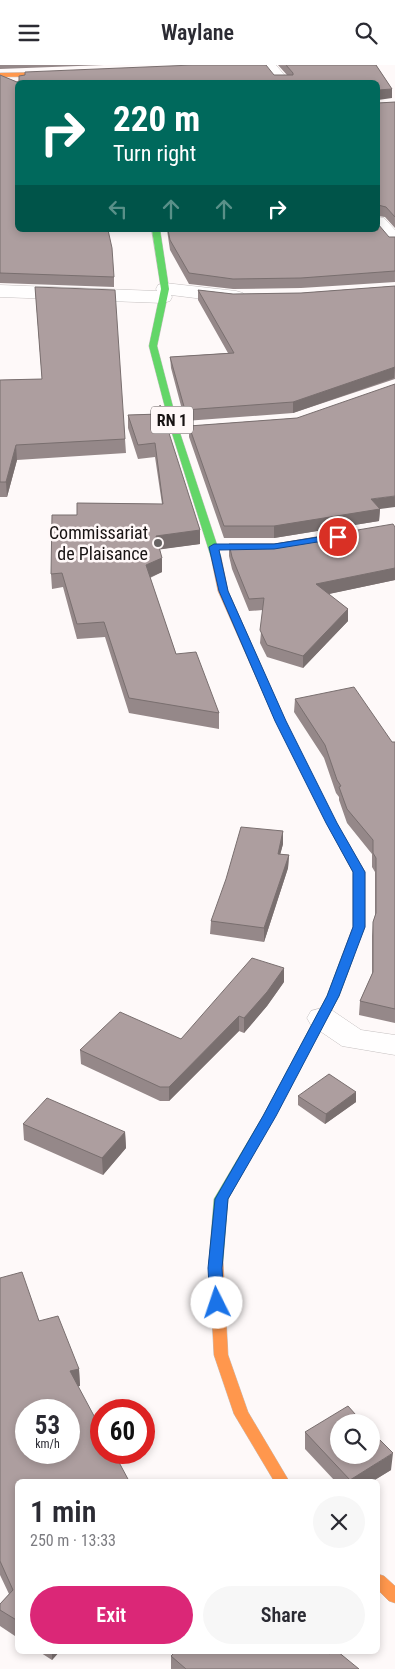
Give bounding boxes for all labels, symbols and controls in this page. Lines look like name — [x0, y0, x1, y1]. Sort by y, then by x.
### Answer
icon: menu — [15, 19, 43, 47]
icon: search — [352, 19, 380, 47]
text: Waylane — [161, 20, 234, 45]
text: 220 m — [113, 99, 200, 140]
icon: right — [30, 100, 95, 165]
text: Turn right — [113, 141, 196, 166]
icon: left — [104, 195, 132, 223]
icon: ahead — [157, 195, 185, 223]
icon: ahead — [210, 195, 238, 223]
icon: right — [263, 195, 291, 223]
road number: RN 1 — [151, 407, 193, 433]
pin — [317, 516, 359, 558]
place label: Commissariat de Plaisance — [49, 522, 148, 564]
icon: arrive — [324, 523, 352, 551]
marker: Commissariat de Plaisance — [152, 537, 164, 549]
position arrow — [190, 1276, 242, 1328]
speed limit sign: 60 — [90, 1399, 155, 1464]
text: 53 — [35, 1411, 60, 1440]
map controls — [330, 1414, 380, 1464]
button: search — [330, 1414, 380, 1464]
text: km/h — [35, 1437, 60, 1451]
text: 1 min — [30, 1494, 96, 1529]
button: close — [313, 1496, 365, 1548]
text: 250 m · 13:33 — [30, 1531, 116, 1550]
button: Exit — [30, 1586, 193, 1644]
button: Share — [203, 1586, 365, 1644]

